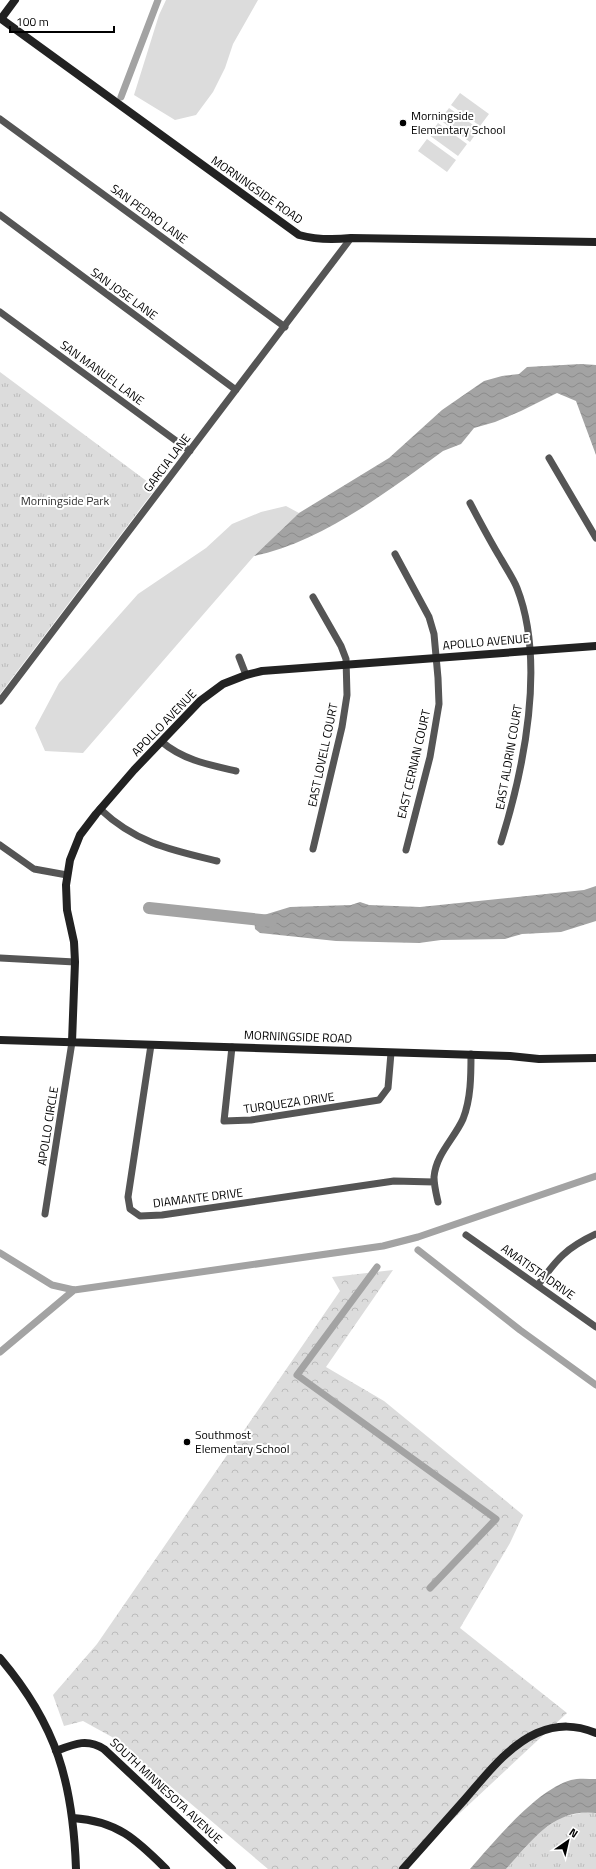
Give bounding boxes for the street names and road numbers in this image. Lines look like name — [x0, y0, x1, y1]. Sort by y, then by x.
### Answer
street label: MORNINGSIDE ROAD — [207, 151, 307, 229]
street label: SAN PEDRO LANE — [107, 179, 192, 248]
street label: SAN JOSE LANE — [87, 263, 162, 325]
street label: SAN MANUEL LANE — [56, 336, 149, 410]
street label: GARCIA LANE — [138, 429, 195, 496]
street label: APOLLO AVENUE — [442, 628, 530, 655]
street label: APOLLO AVENUE — [127, 685, 201, 761]
street label: EAST LOVELL COURT — [302, 700, 343, 809]
street label: EAST ALDRIN COURT — [490, 702, 527, 811]
street label: EAST CERNAN COURT — [392, 707, 435, 820]
street label: MORNINGSIDE ROAD — [243, 1025, 353, 1048]
street label: APOLLO CIRCLE — [32, 1085, 63, 1167]
street label: TURQUEZA DRIVE — [242, 1087, 336, 1118]
street label: DIAMANTE DRIVE — [152, 1183, 244, 1212]
street label: AMATISTA DRIVE — [497, 1239, 580, 1304]
street label: SOUTH MINNESOTA AVENUE — [106, 1733, 227, 1848]

